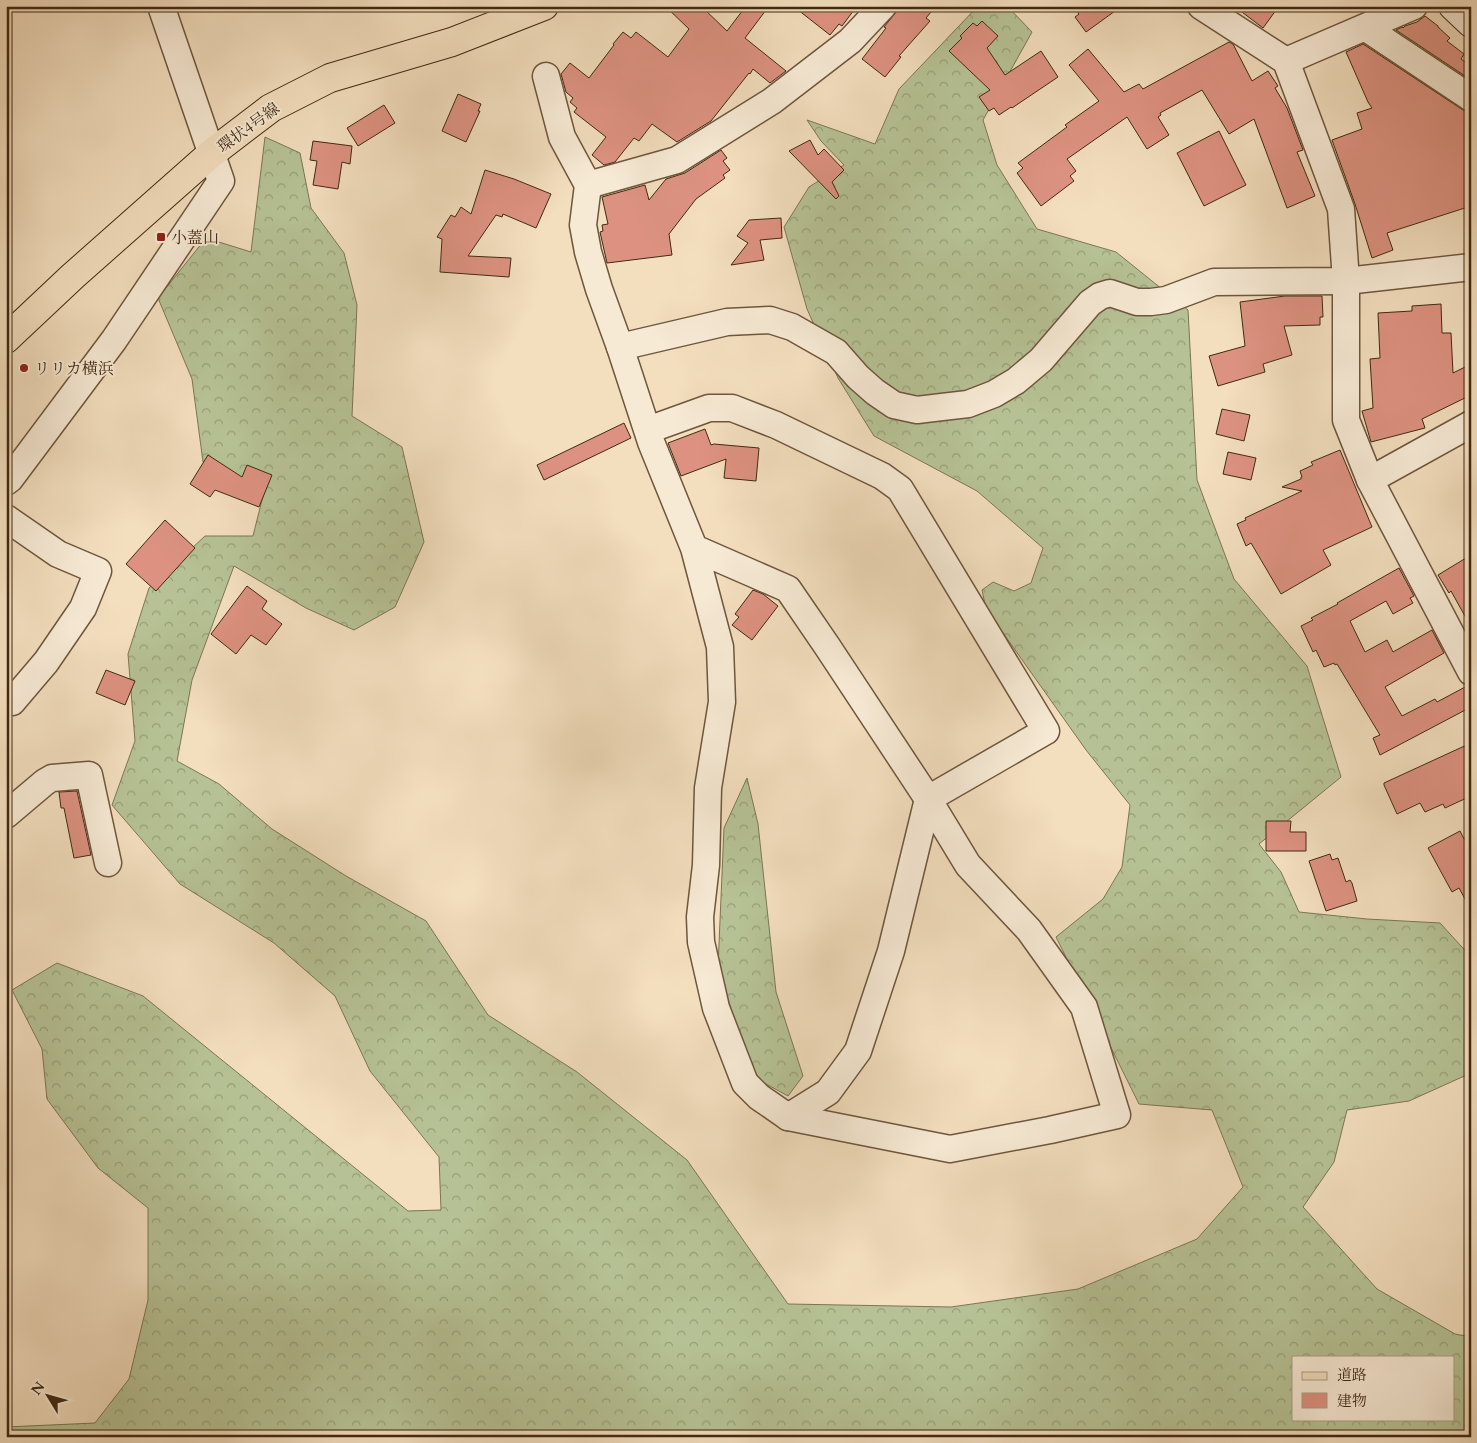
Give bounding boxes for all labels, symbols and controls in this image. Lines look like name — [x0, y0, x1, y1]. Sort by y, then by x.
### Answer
street label: 環状4号線 — [213, 98, 284, 158]
place label: 小蓋山 — [171, 227, 219, 249]
marker: 小蓋山 — [155, 231, 167, 243]
place label: リリカ横浜 — [34, 358, 114, 380]
marker: リリカ横浜 — [18, 362, 30, 374]
legend — [1292, 1356, 1454, 1420]
text: 道路 — [1337, 1365, 1367, 1385]
north arrow — [22, 1370, 72, 1420]
text: N — [27, 1378, 49, 1399]
text: 建物 — [1337, 1391, 1367, 1411]

